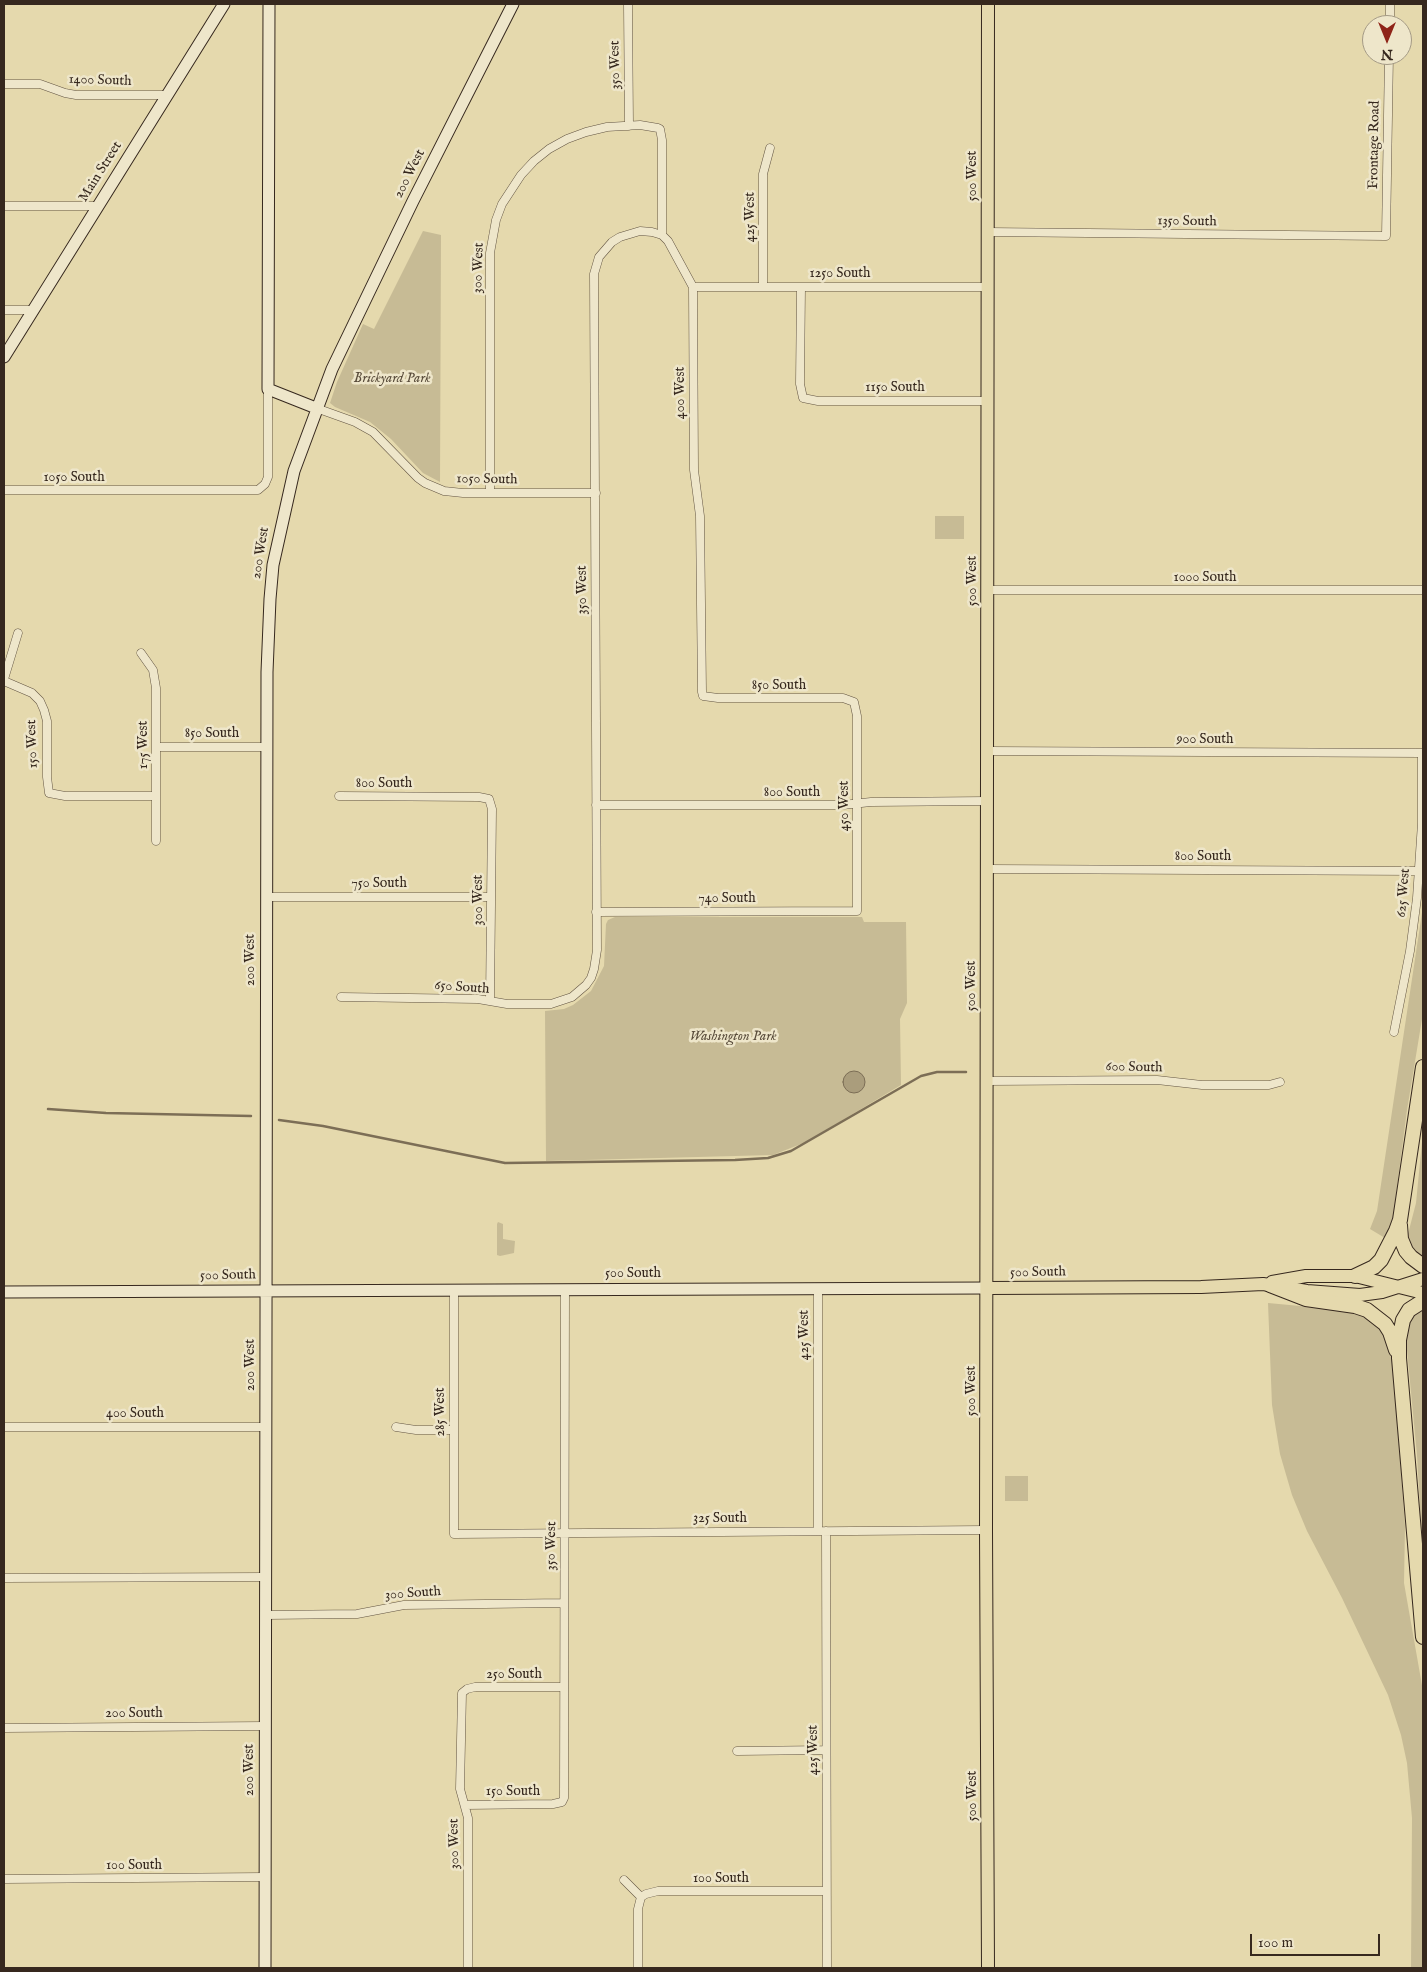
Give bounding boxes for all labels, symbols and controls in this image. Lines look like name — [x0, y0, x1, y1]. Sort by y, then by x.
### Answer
north arrow — [1362, 15, 1412, 65]
street label: 350 West — [607, 40, 625, 90]
text: N — [1381, 45, 1393, 63]
street label: 1400 South — [68, 72, 132, 90]
street label: Frontage Road — [1366, 101, 1384, 189]
street label: Main Street — [76, 139, 126, 205]
street label: 200 West — [391, 147, 429, 201]
street label: 500 West — [965, 151, 981, 201]
street label: 425 West — [743, 192, 759, 242]
street label: 1350 South — [1157, 213, 1217, 231]
street label: 300 West — [470, 242, 488, 294]
street label: 1250 South — [810, 266, 870, 282]
street label: 400 West — [673, 367, 689, 419]
park label: Brickyard Park — [353, 371, 431, 387]
street label: 1150 South — [865, 380, 925, 396]
street label: 1050 South — [43, 470, 105, 486]
street label: 1050 South — [456, 471, 518, 489]
street label: 200 West — [249, 526, 273, 580]
street label: 500 West — [965, 556, 981, 606]
street label: 350 West — [575, 566, 591, 614]
street label: 1000 South — [1173, 570, 1237, 586]
street label: 850 South — [752, 678, 806, 694]
street label: 150 West — [24, 719, 42, 769]
street label: 175 West — [136, 721, 152, 769]
street label: 850 South — [185, 726, 239, 742]
street label: 900 South — [1176, 732, 1234, 748]
street label: 800 South — [356, 776, 412, 792]
street label: 450 West — [837, 781, 853, 831]
street label: 800 South — [764, 785, 820, 801]
street label: 800 South — [1175, 849, 1231, 865]
street label: 625 West — [1393, 868, 1415, 918]
street label: 300 West — [471, 875, 487, 925]
street label: 750 South — [351, 876, 407, 892]
street label: 740 South — [698, 891, 756, 907]
street label: 200 West — [243, 934, 259, 986]
street label: 500 West — [964, 961, 980, 1011]
street label: 650 South — [434, 978, 490, 998]
park label: Washington Park — [689, 1029, 777, 1045]
street label: 600 South — [1105, 1059, 1163, 1077]
street label: 500 South — [1010, 1264, 1066, 1282]
street label: 500 South — [605, 1266, 661, 1282]
street label: 500 South — [200, 1267, 256, 1285]
street label: 425 West — [797, 1310, 813, 1360]
street label: 200 West — [243, 1339, 259, 1391]
street label: 500 West — [964, 1366, 980, 1416]
street label: 285 West — [433, 1388, 449, 1436]
street label: 400 South — [106, 1406, 164, 1422]
street label: 325 South — [693, 1511, 747, 1527]
street label: 350 West — [543, 1521, 561, 1571]
street label: 300 South — [384, 1584, 442, 1604]
street label: 250 South — [486, 1667, 542, 1683]
street label: 200 South — [105, 1706, 163, 1722]
street label: 425 West — [806, 1725, 822, 1775]
street label: 200 West — [242, 1744, 258, 1796]
street label: 500 West — [965, 1771, 981, 1821]
street label: 150 South — [486, 1784, 540, 1800]
street label: 300 West — [446, 1818, 464, 1870]
street label: 100 South — [106, 1858, 162, 1874]
street label: 100 South — [693, 1871, 749, 1887]
scale bar — [1252, 1924, 1382, 1956]
text: 100 m — [1258, 1933, 1293, 1952]

